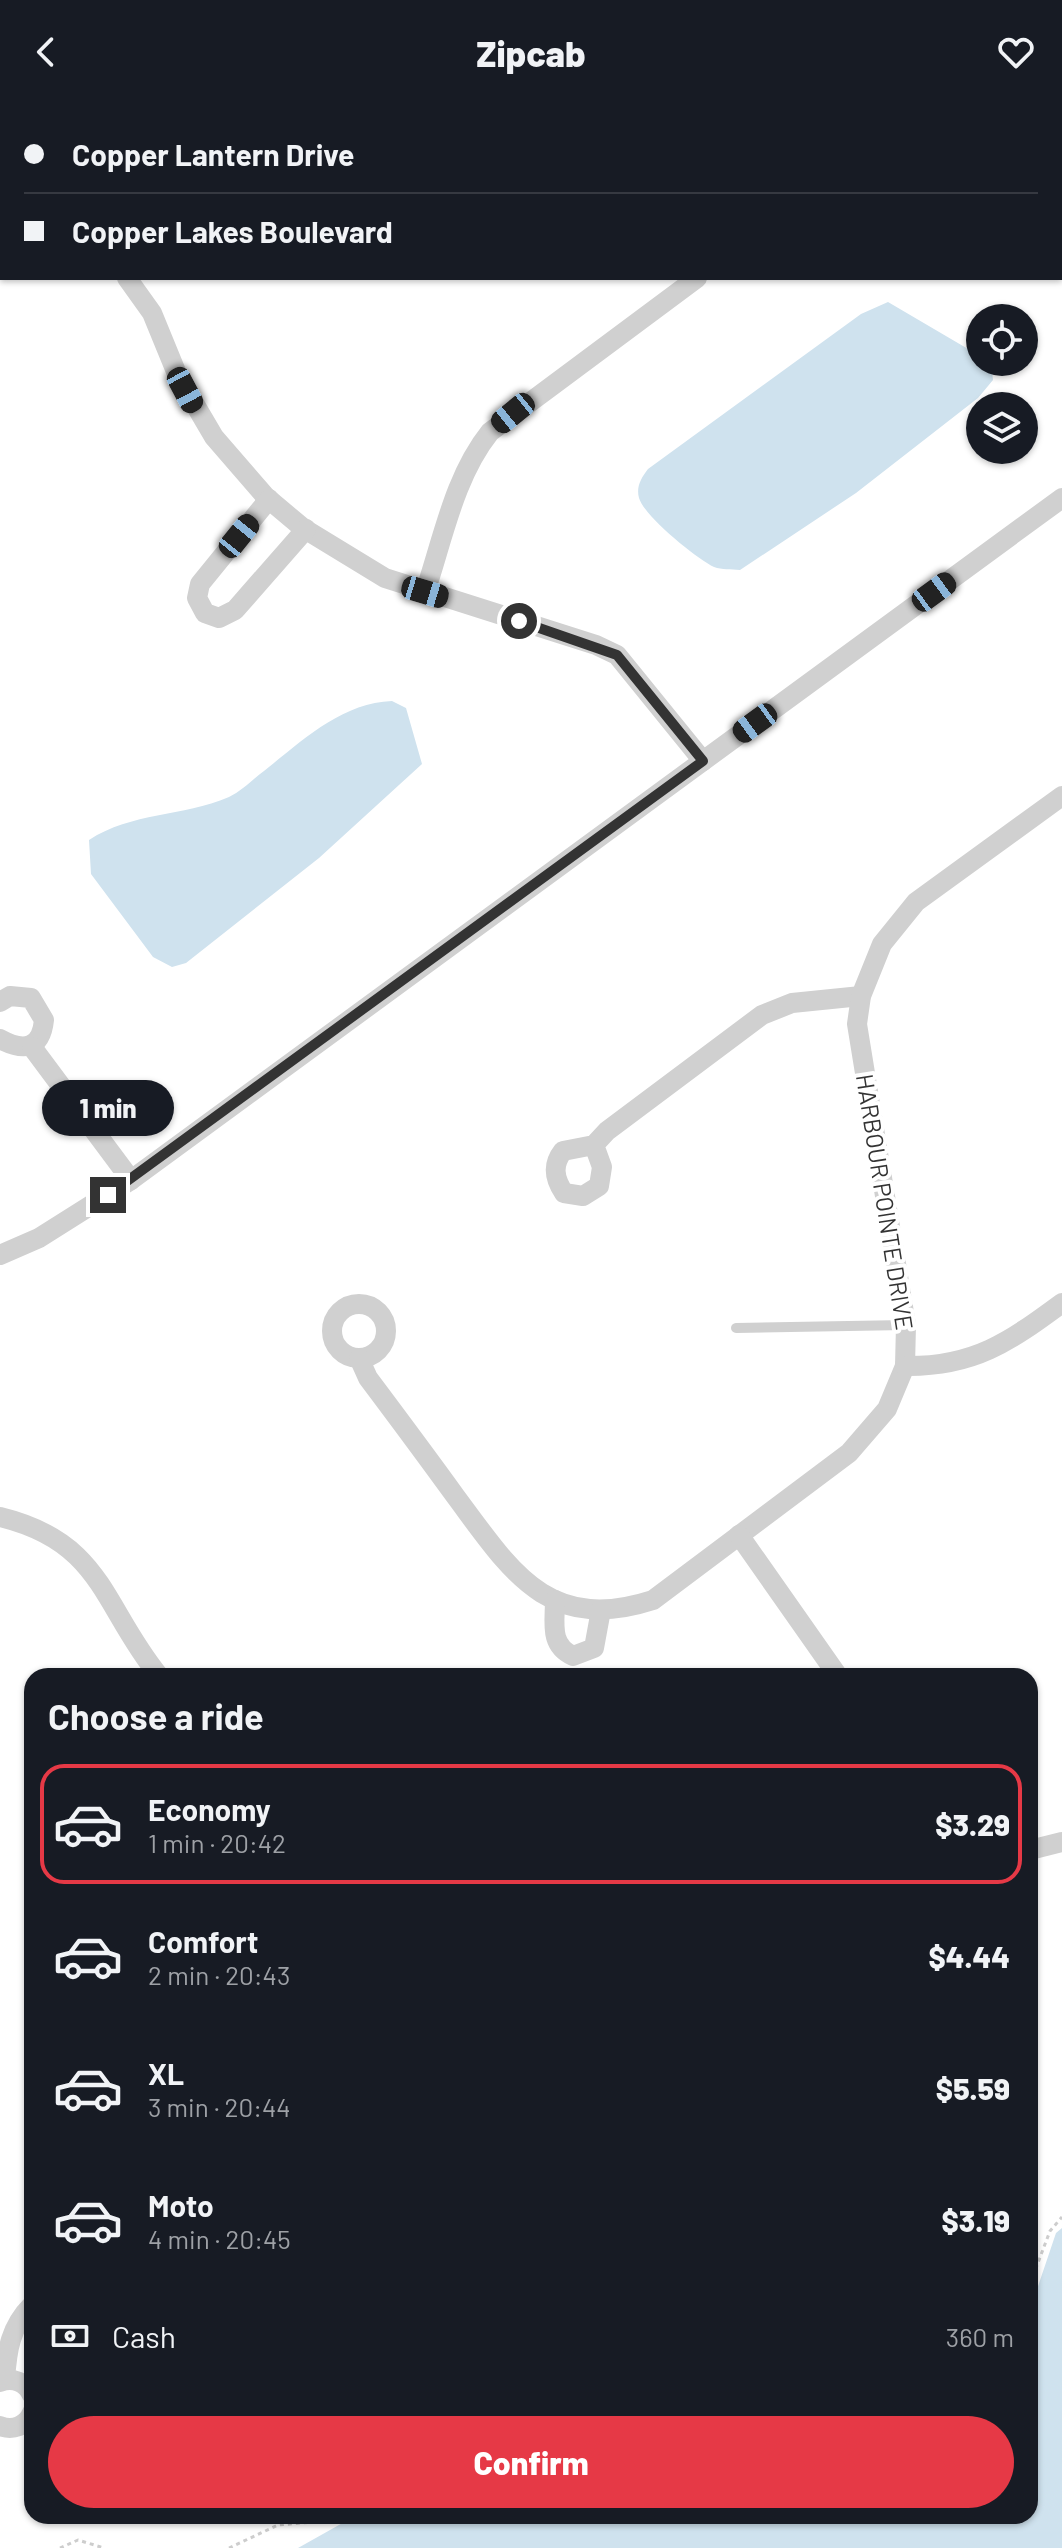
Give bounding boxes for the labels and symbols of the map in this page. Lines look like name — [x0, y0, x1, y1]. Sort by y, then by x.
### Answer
car — [163, 363, 207, 417]
car — [487, 389, 539, 437]
car — [215, 510, 263, 562]
car — [908, 568, 960, 616]
car — [399, 574, 451, 610]
route start — [501, 603, 537, 639]
car — [729, 699, 781, 747]
street label: HARBOUR POINTE DRIVE — [851, 1072, 920, 1332]
callout: 1 min — [42, 1079, 174, 1135]
route end — [90, 1177, 126, 1213]

